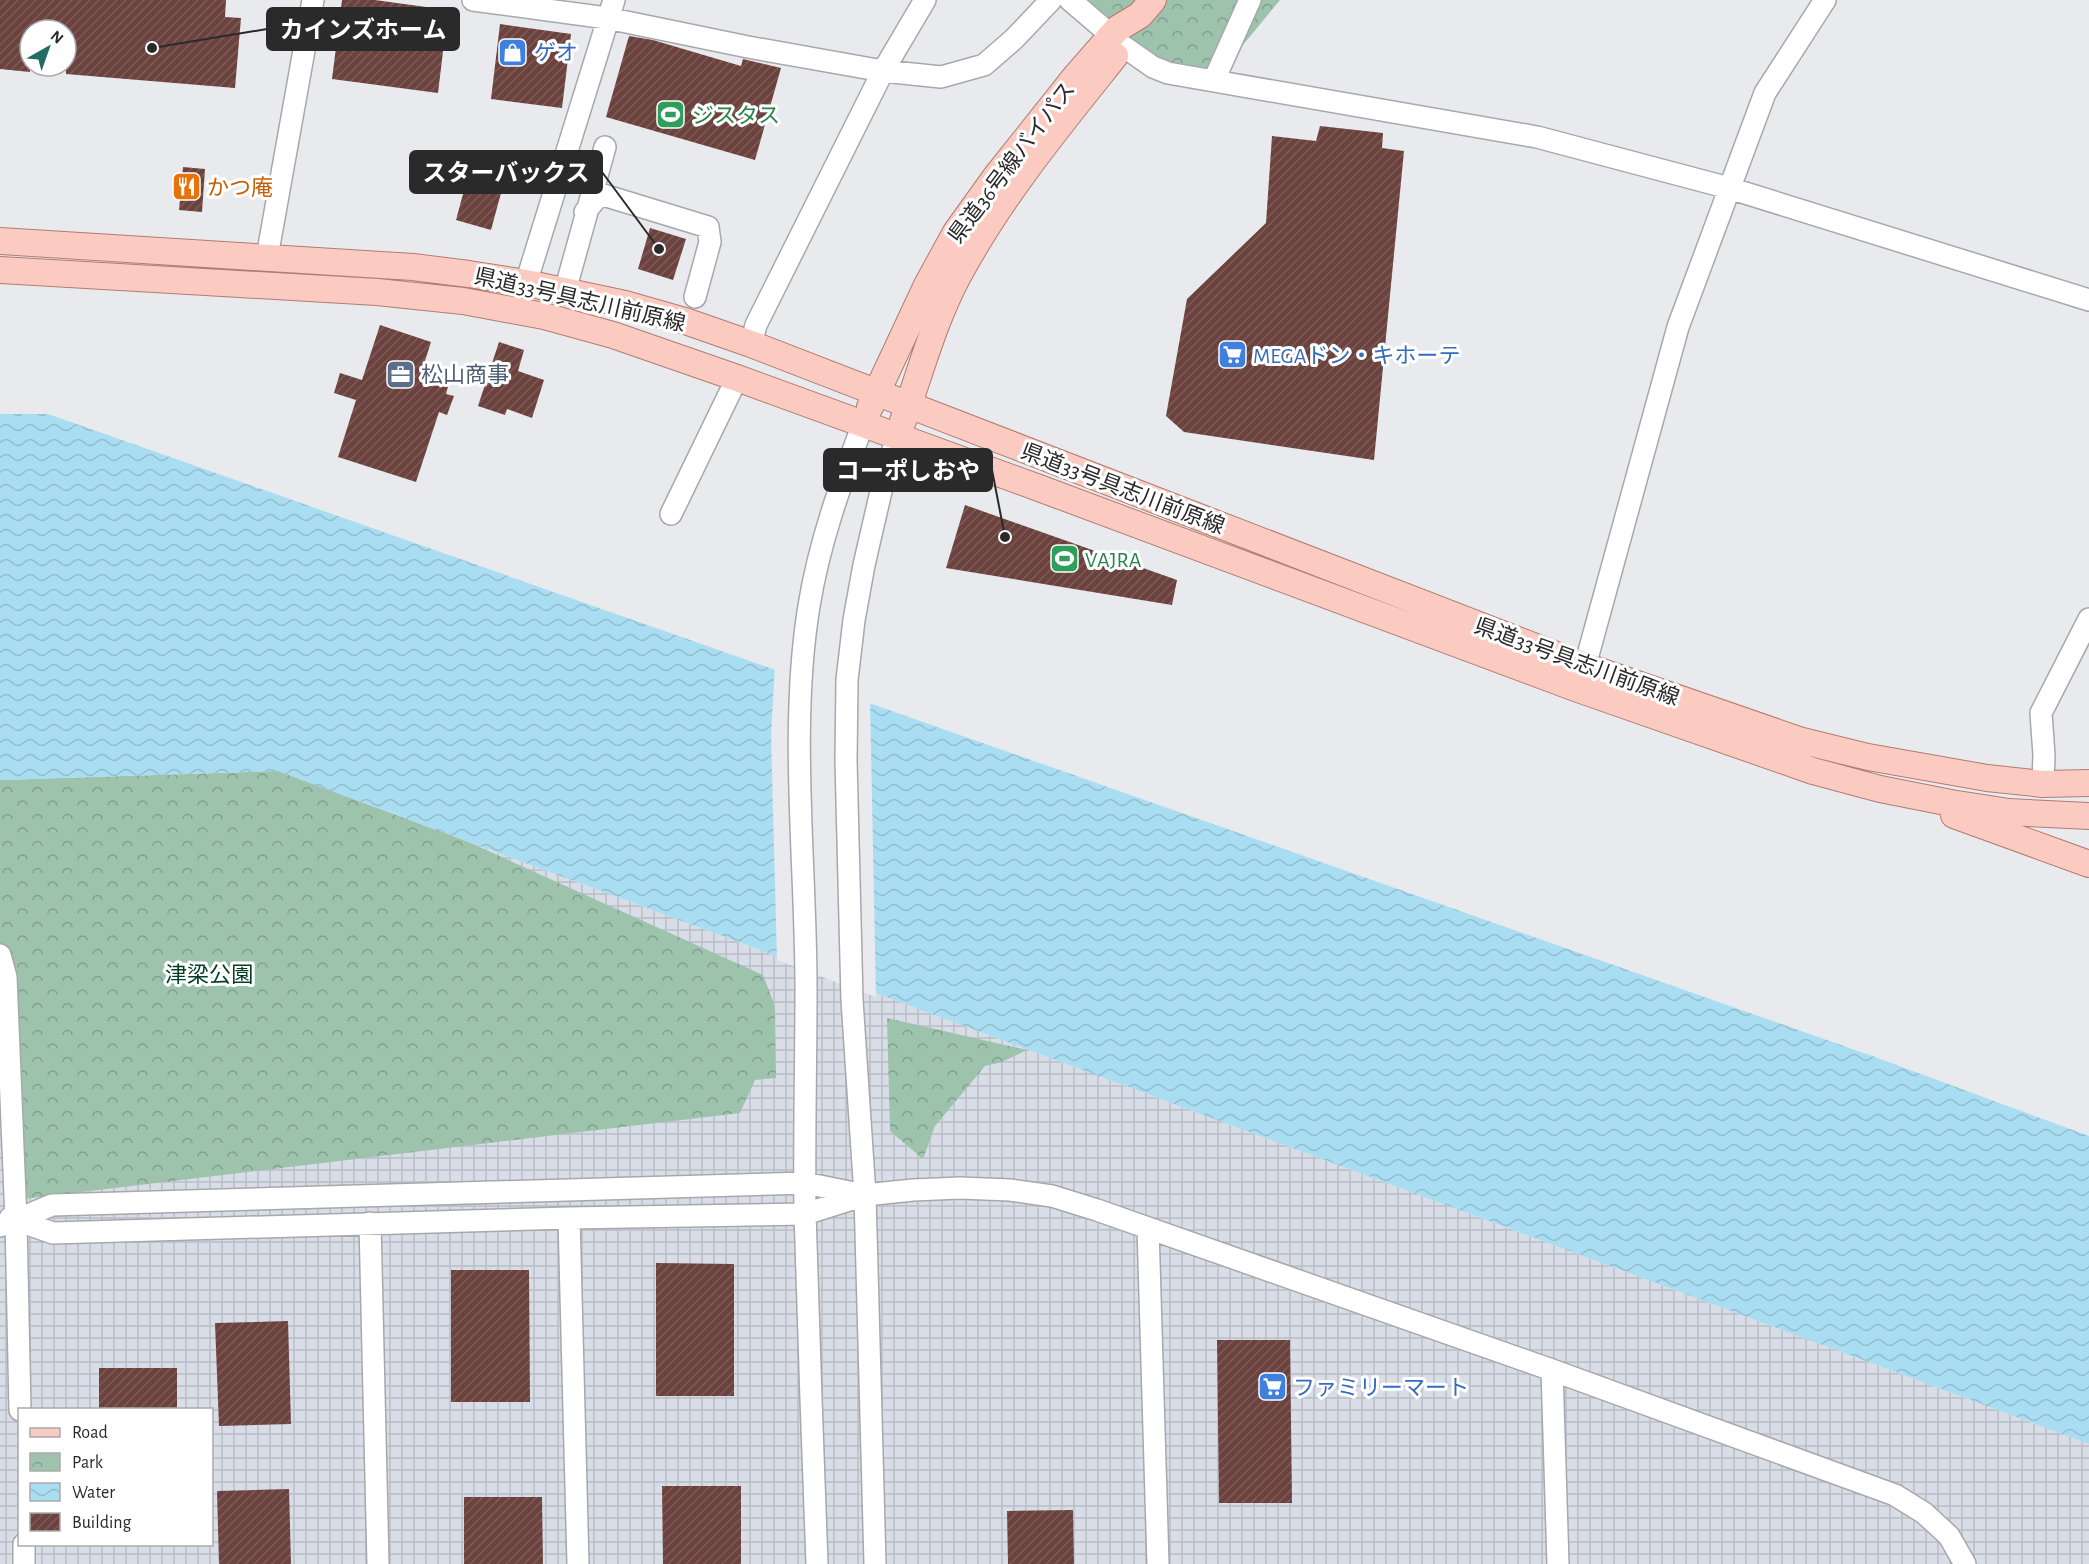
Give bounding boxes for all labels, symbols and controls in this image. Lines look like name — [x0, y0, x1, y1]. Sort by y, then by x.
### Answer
callout: カインズホーム — [267, 8, 459, 50]
text: カインズホーム — [280, 17, 446, 43]
north arrow — [18, 18, 78, 78]
text: N — [48, 28, 66, 47]
shop icon: ゲオ — [497, 36, 529, 68]
place label: ゲオ — [534, 41, 578, 64]
street label: 県道36号線バイパス — [944, 78, 1079, 247]
sports icon: ジスタス — [655, 99, 687, 131]
place label: ジスタス — [692, 105, 780, 127]
callout: スターバックス — [410, 151, 602, 193]
text: スターバックス — [422, 160, 590, 186]
restaurant icon: かつ庵 — [170, 171, 202, 203]
place label: かつ庵 — [207, 176, 273, 199]
street label: 県道33号具志川前原線 — [472, 264, 688, 335]
supermarket icon: MEGAドン・キホーテ — [1216, 339, 1248, 371]
place label: MEGAドン・キホーテ — [1253, 345, 1461, 367]
office icon: 松山商事 — [384, 358, 416, 390]
place label: 松山商事 — [421, 363, 509, 386]
street label: 県道33号具志川前原線 — [1018, 439, 1228, 538]
callout: コーポしおや — [824, 449, 992, 491]
text: コーポしおや — [836, 458, 980, 484]
sports icon: VAJRA — [1048, 543, 1080, 575]
place label: VAJRA — [1085, 549, 1142, 571]
street label: 県道33号具志川前原線 — [1471, 614, 1682, 709]
park label: 津梁公園 — [165, 963, 253, 986]
supermarket icon: ファミリーマート — [1256, 1371, 1288, 1403]
place label: ファミリーマート — [1293, 1377, 1469, 1399]
legend — [18, 1408, 213, 1546]
text: Road — [72, 1424, 108, 1442]
text: Park — [72, 1454, 104, 1472]
text: Water — [72, 1484, 115, 1502]
text: Building — [72, 1514, 132, 1532]

